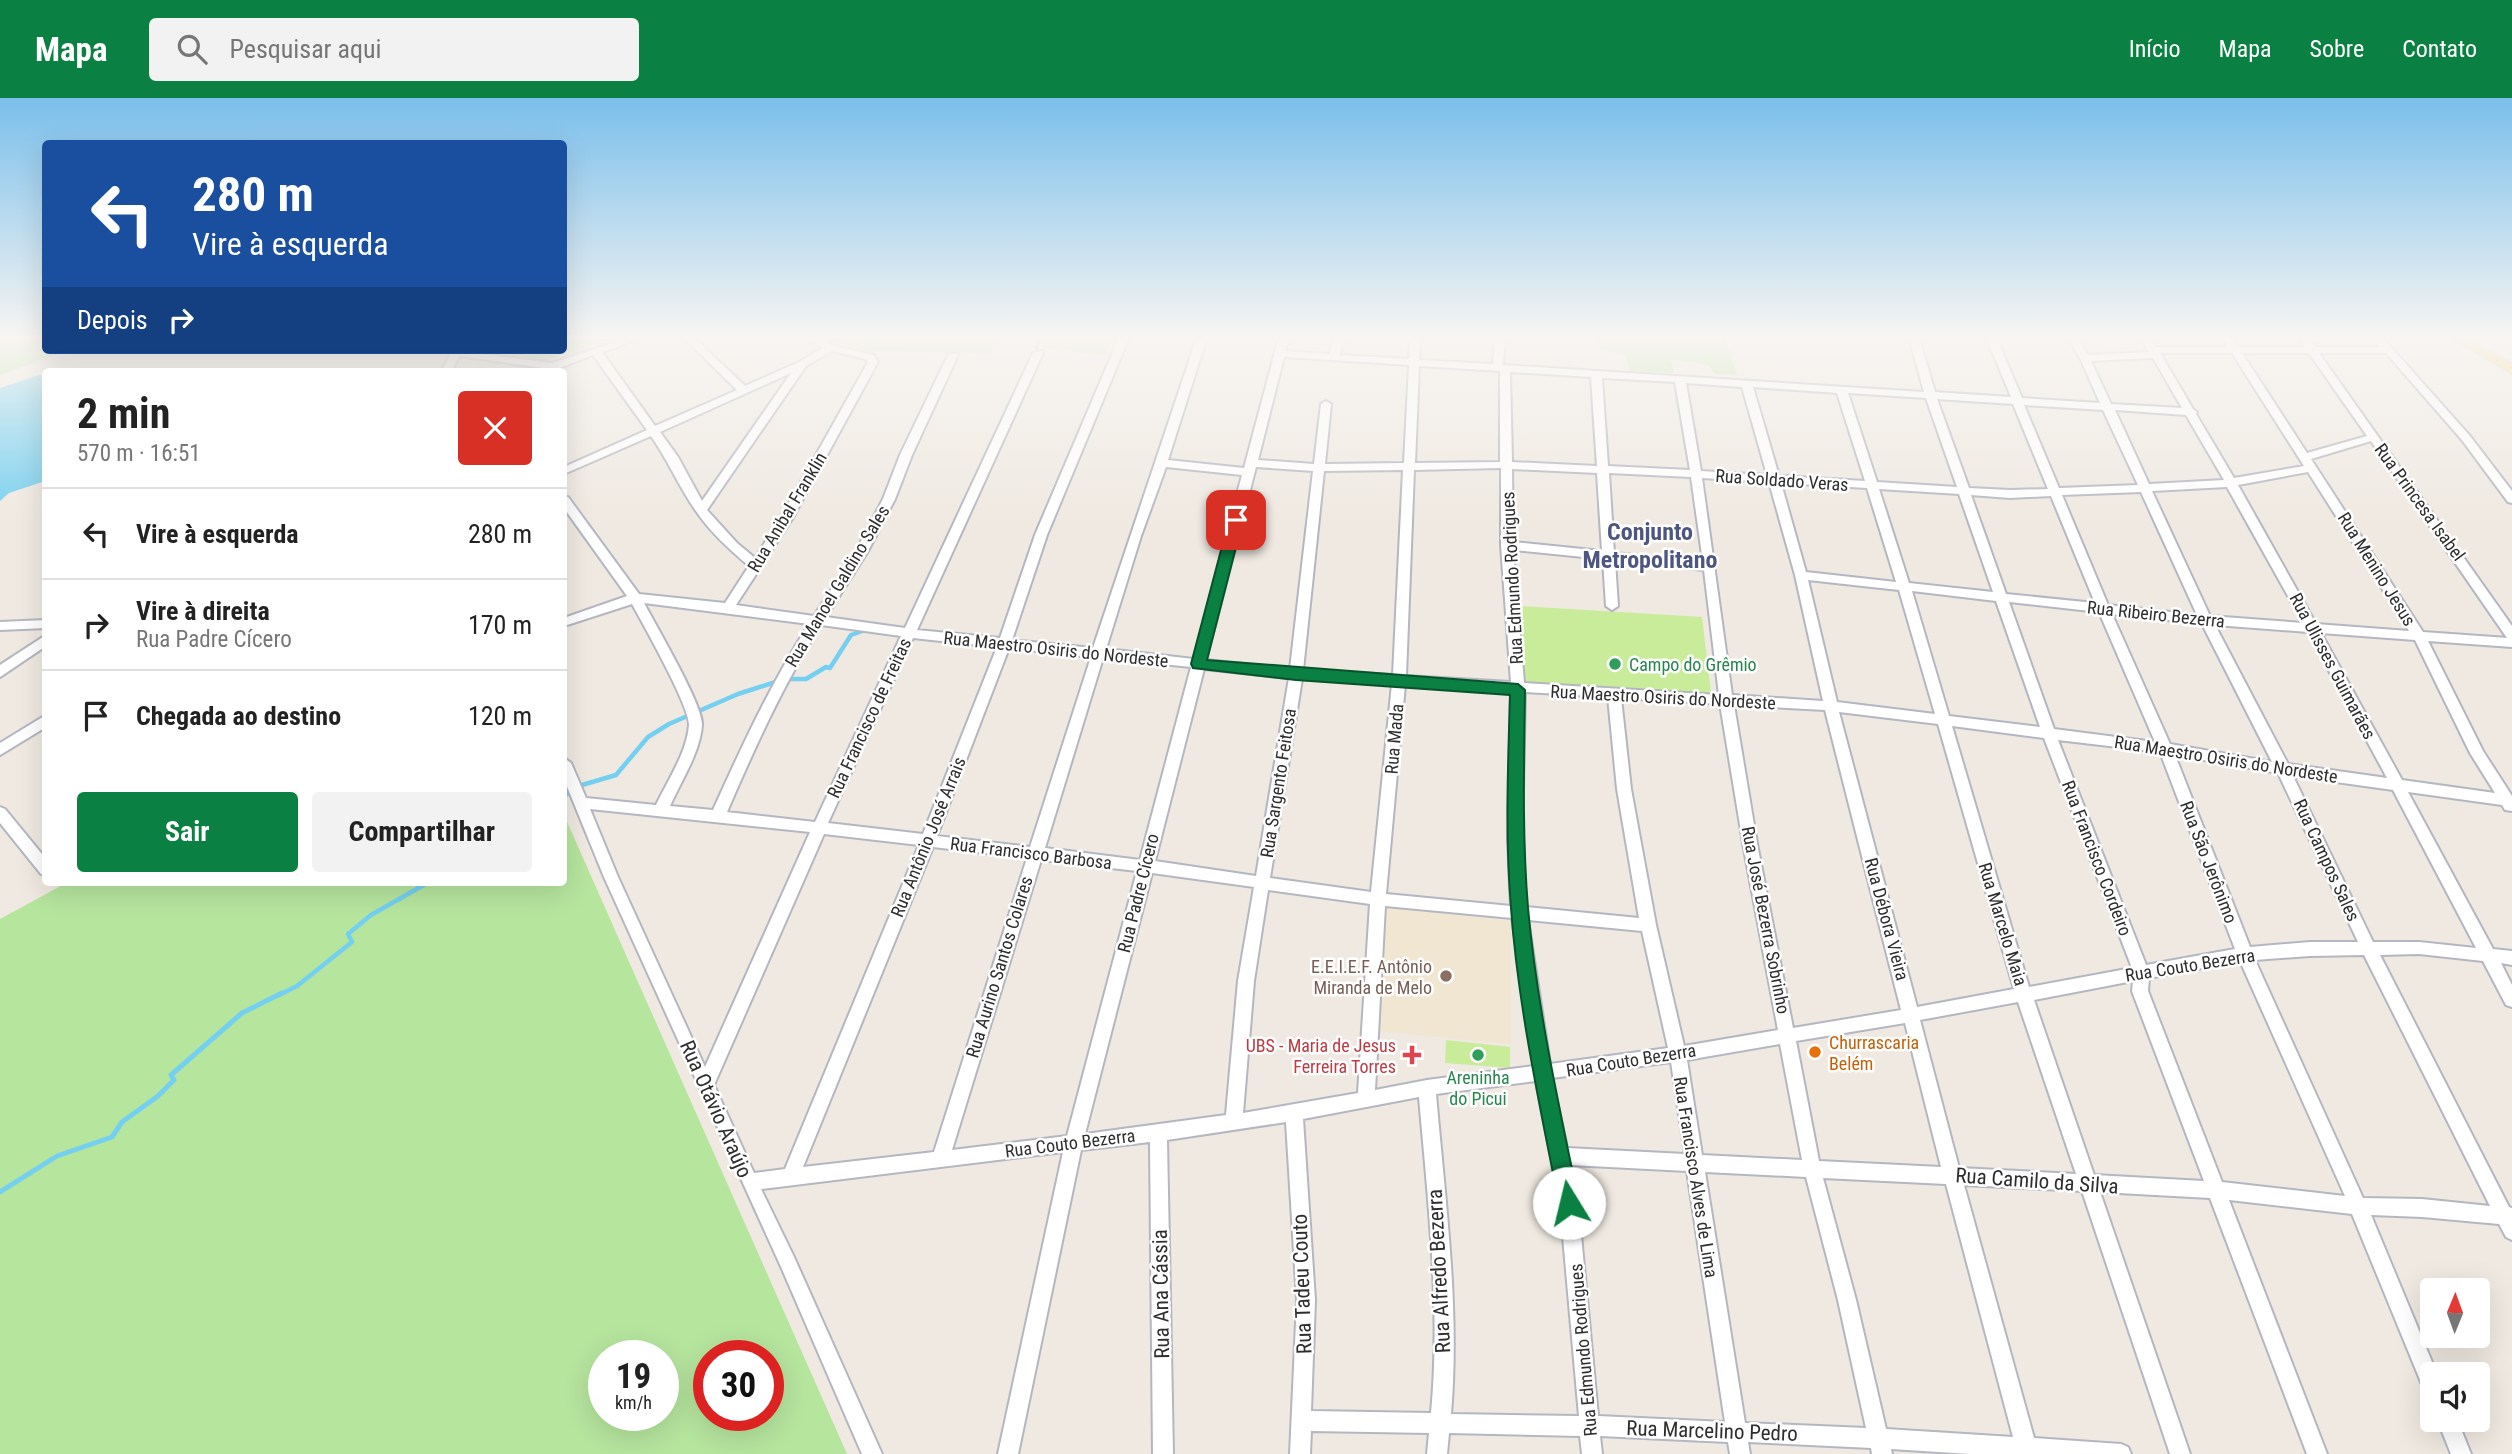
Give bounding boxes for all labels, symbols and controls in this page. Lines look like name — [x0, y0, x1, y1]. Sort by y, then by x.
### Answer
search box — [149, 18, 639, 81]
text: Mapa — [35, 30, 107, 69]
icon: search — [173, 30, 211, 68]
text: Pesquisar aqui — [229, 34, 382, 64]
text: Início — [2129, 35, 2181, 63]
text: Mapa — [2219, 35, 2272, 63]
text: Sobre — [2310, 35, 2364, 63]
text: Contato — [2402, 35, 2477, 63]
text: 280 m — [192, 166, 314, 223]
icon: left — [77, 168, 168, 259]
text: Vire à esquerda — [192, 225, 388, 263]
icon: right — [162, 301, 200, 339]
text: Depois — [77, 305, 148, 335]
text: 2 min — [77, 389, 170, 438]
button: close — [458, 391, 532, 465]
street label: Rua Princesa Isabel — [2370, 439, 2470, 565]
text: 570 m · 16:51 — [77, 440, 201, 467]
street label: Rua Anibal Franklin — [743, 448, 831, 576]
street label: Rua Soldado Veras — [1715, 465, 1849, 495]
pin — [1206, 490, 1266, 550]
street label: Rua Edmundo Rodrigues — [1497, 491, 1527, 665]
street label: Rua Manoel Galdino Sales — [780, 501, 894, 671]
icon: arrive — [1217, 501, 1255, 539]
street label: Rua Menino Jesus — [2334, 508, 2420, 630]
icon: left — [77, 515, 115, 553]
district label: Conjunto Metropolitano — [1583, 518, 1717, 574]
text: Vire à esquerda — [136, 519, 299, 549]
text: 280 m — [468, 519, 532, 549]
street label: Rua Ulisses Guimarães — [2286, 589, 2380, 743]
text: Vire à direita — [136, 596, 270, 626]
street label: Rua Ribeiro Bezerra — [2086, 596, 2226, 632]
icon: right — [77, 606, 115, 644]
text: 170 m — [468, 610, 532, 640]
text: Rua Padre Cícero — [136, 626, 292, 653]
street label: Rua Maestro Osiris do Nordeste — [943, 627, 1169, 671]
street label: Rua Francisco de Freitas — [823, 635, 915, 801]
place label: Campo do Grêmio — [1629, 654, 1757, 675]
marker: Campo do Grêmio — [1607, 656, 1623, 672]
street label: Rua Maestro Osiris do Nordeste — [1550, 681, 1776, 713]
icon: arrive — [77, 697, 115, 735]
text: Chegada ao destino — [136, 701, 341, 731]
text: 120 m — [468, 701, 532, 731]
street label: Rua Mada — [1380, 703, 1408, 775]
street label: Rua Sargento Feitosa — [1256, 707, 1300, 859]
street label: Rua Maestro Osiris do Nordeste — [2113, 731, 2339, 787]
street label: Rua Antônio José Arrais — [886, 754, 970, 920]
street label: Rua Francisco Cordeiro — [2058, 777, 2136, 939]
button: Sair — [77, 792, 298, 872]
button: Compartilhar — [312, 792, 532, 872]
street label: Rua Campos Sales — [2290, 796, 2364, 924]
street label: Rua São Jerônimo — [2176, 798, 2242, 926]
street label: Rua José Bezerra Sobrinho — [1738, 824, 1794, 1016]
street label: Rua Padre Cícero — [1113, 831, 1163, 955]
street label: Rua Francisco Barbosa — [949, 833, 1113, 873]
street label: Rua Débora Vieira — [1861, 855, 1913, 983]
street label: Rua Marcelo Maia — [1974, 860, 2032, 988]
street label: Rua Aurino Santos Colares — [961, 874, 1037, 1060]
street label: Rua Couto Bezerra — [2124, 944, 2256, 986]
place label: E.E.I.E.F. Antônio Miranda de Melo — [1311, 956, 1432, 998]
marker: E.E.I.E.F. Antônio Miranda de Melo — [1438, 968, 1454, 984]
place label: Churrascaria Belém — [1829, 1032, 1919, 1074]
place label: UBS - Maria de Jesus Ferreira Torres — [1246, 1035, 1396, 1077]
street label: Rua Otávio Araújo — [675, 1037, 757, 1181]
street label: Rua Couto Bezerra — [1565, 1039, 1697, 1081]
marker: Churrascaria Belém — [1807, 1044, 1823, 1060]
marker: UBS - Maria de Jesus Ferreira Torres — [1402, 1045, 1422, 1065]
marker: Areninha do Picui — [1470, 1047, 1486, 1063]
place label: Areninha do Picui — [1446, 1067, 1510, 1109]
street label: Rua Francisco Alves de Lima — [1670, 1075, 1722, 1279]
street label: Rua Couto Bezerra — [1004, 1125, 1136, 1161]
street label: Rua Camilo da Silva — [1955, 1163, 2119, 1199]
position arrow — [1532, 1166, 1606, 1240]
street label: Rua Alfredo Bezerra — [1423, 1188, 1455, 1354]
street label: Rua Tadeu Couto — [1288, 1214, 1316, 1354]
street label: Rua Ana Cássia — [1148, 1229, 1174, 1359]
street label: Rua Edmundo Rodrigues — [1565, 1263, 1601, 1437]
north arrow — [2420, 1278, 2490, 1348]
map controls — [2420, 1278, 2490, 1432]
speed limit sign: 30 — [693, 1340, 784, 1431]
text: 19 — [616, 1356, 651, 1397]
button: sound — [2420, 1362, 2490, 1432]
text: km/h — [615, 1392, 652, 1413]
street label: Rua Marcelino Pedro — [1626, 1416, 1798, 1446]

